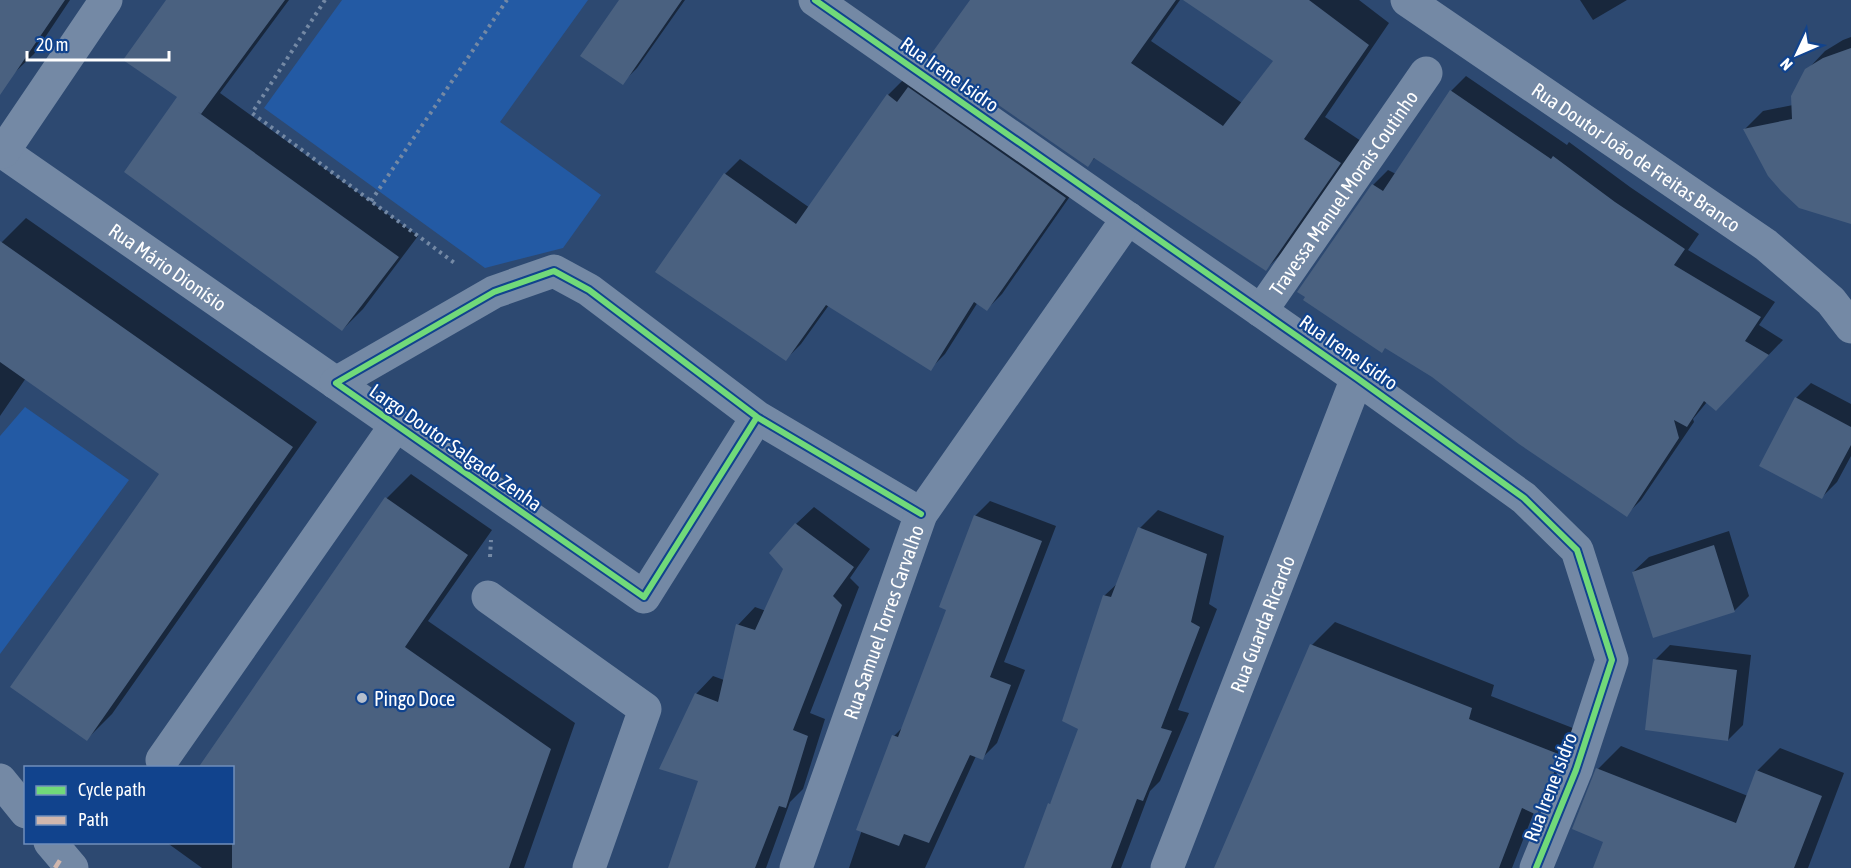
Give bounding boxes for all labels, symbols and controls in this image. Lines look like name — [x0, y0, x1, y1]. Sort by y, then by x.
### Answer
scale bar — [27, 24, 170, 62]
north arrow — [1767, 24, 1827, 84]
street label: Rua Irene Isidro — [896, 32, 1004, 116]
text: 20 m — [36, 34, 68, 55]
text: N — [1776, 55, 1796, 74]
street label: Rua Doutor João de Freitas Branco — [1528, 78, 1745, 236]
street label: Travessa Manuel Morais Coutinho — [1264, 86, 1422, 300]
street label: Rua Mário Dionísio — [105, 218, 231, 315]
street label: Rua Irene Isidro — [1295, 310, 1403, 394]
street label: Largo Doutor Salgado Zenha — [365, 379, 547, 515]
street label: Rua Samuel Torres Carvalho — [838, 522, 928, 722]
street label: Rua Guarda Ricardo — [1225, 552, 1299, 695]
place label: Pingo Doce — [374, 687, 455, 710]
marker: Pingo Doce — [355, 691, 369, 705]
street label: Rua Irene Isidro — [1519, 729, 1581, 845]
legend — [24, 766, 234, 844]
text: Cycle path — [78, 779, 146, 800]
text: Path — [78, 809, 109, 830]

